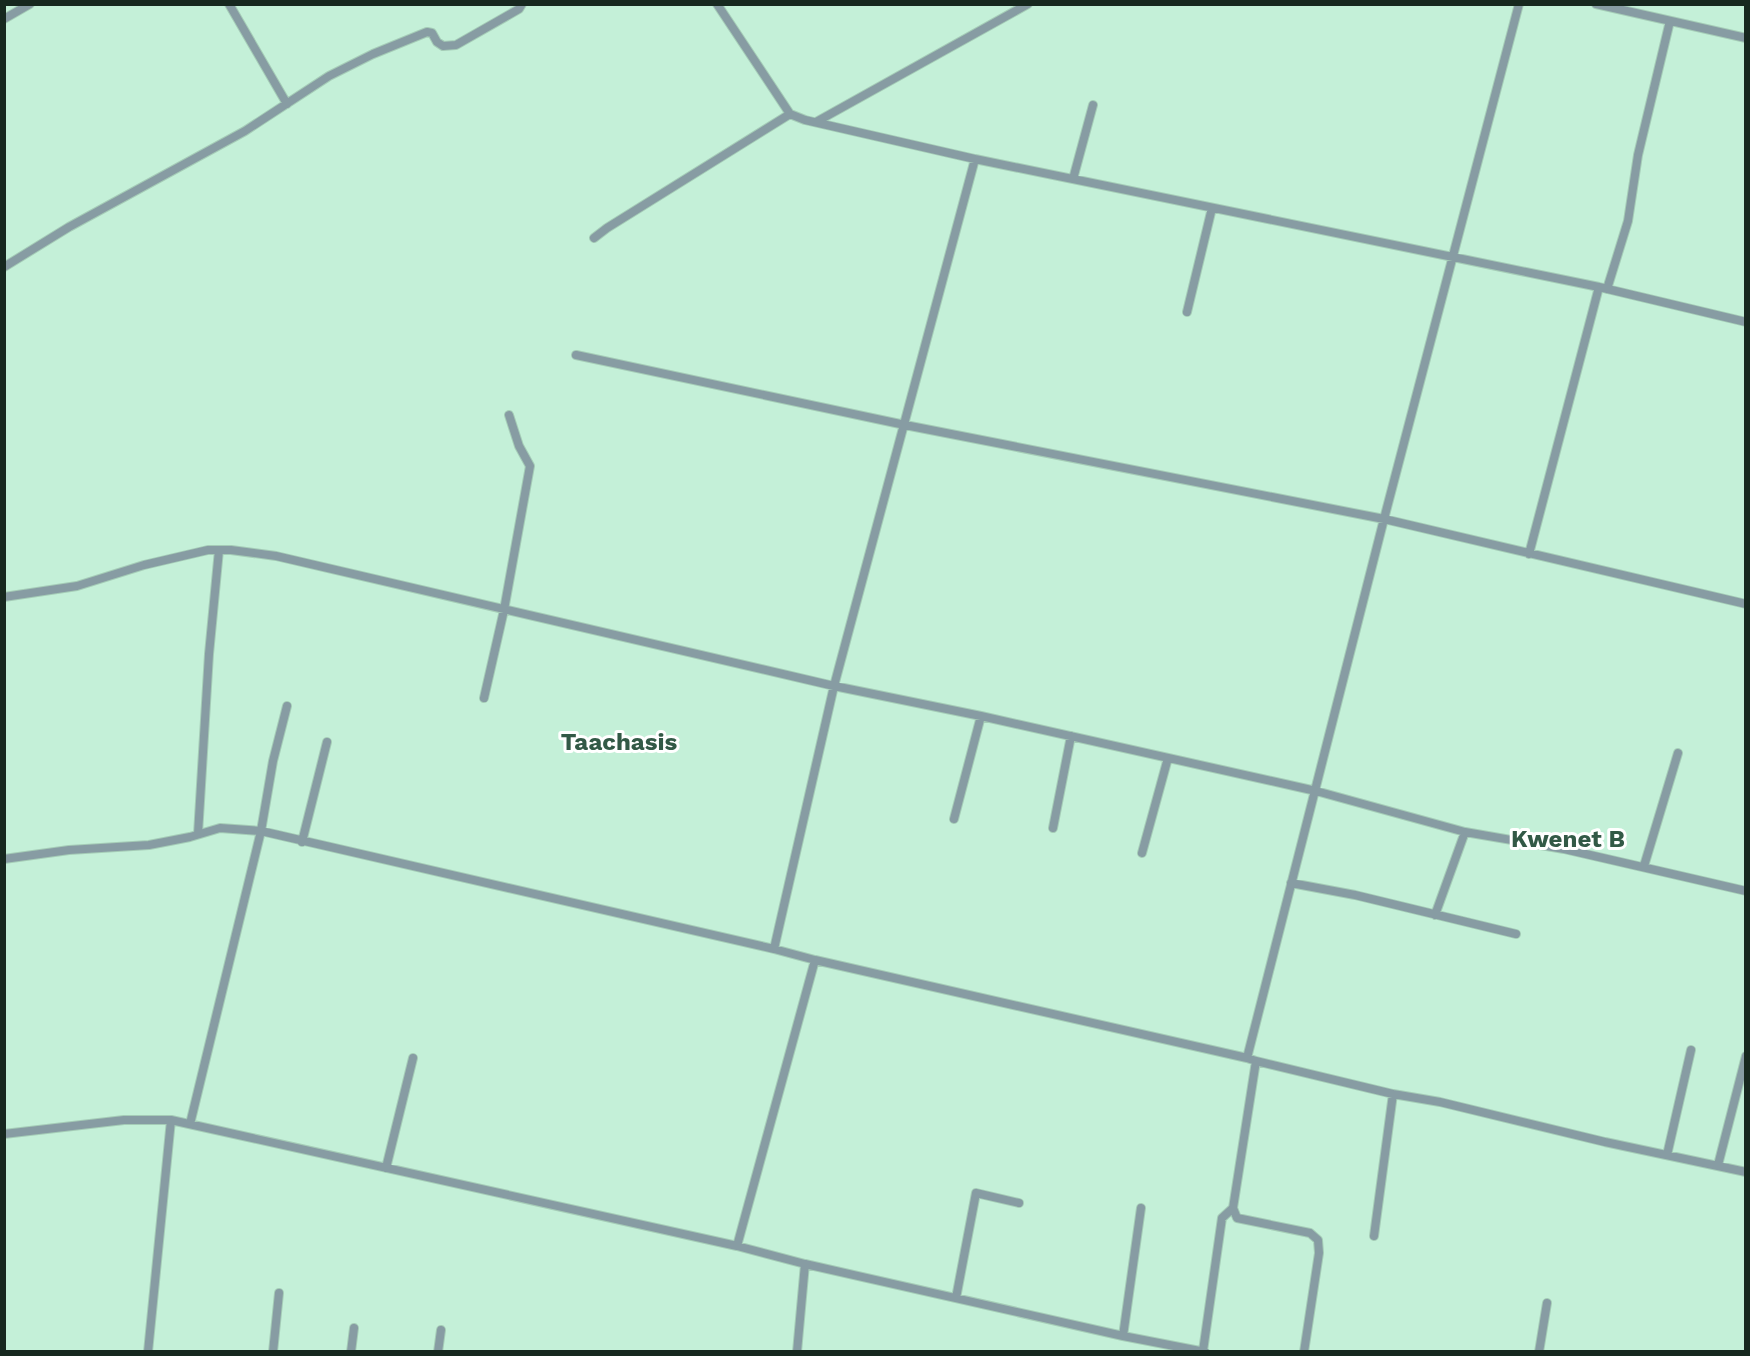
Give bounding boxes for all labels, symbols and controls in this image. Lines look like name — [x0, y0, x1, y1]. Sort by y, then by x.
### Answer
district label: Taachasis — [561, 728, 678, 756]
district label: Kwenet B — [1511, 825, 1625, 853]

